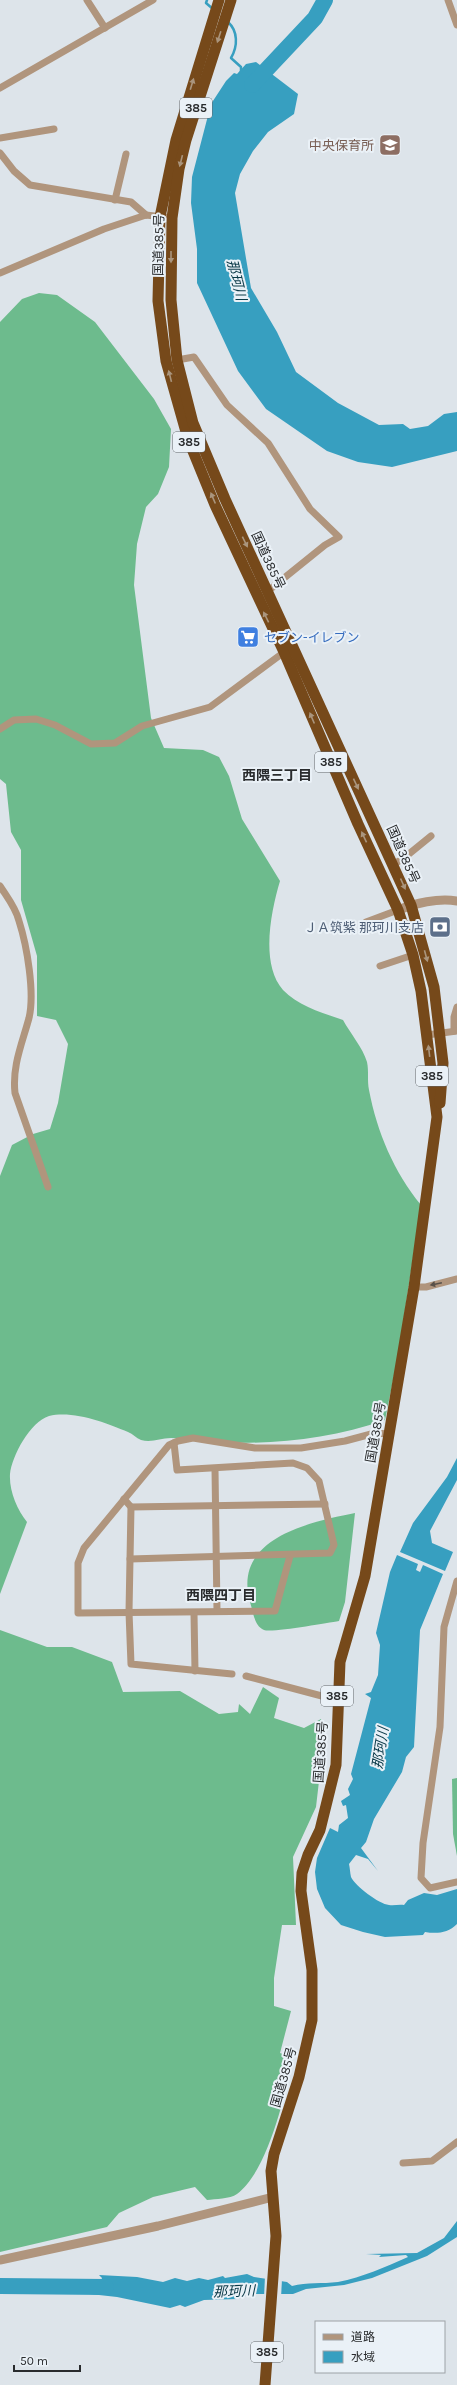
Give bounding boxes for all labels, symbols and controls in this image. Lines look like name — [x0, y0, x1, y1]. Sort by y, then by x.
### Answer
one-way arrow — [216, 31, 222, 43]
one-way arrow — [189, 77, 195, 89]
road number: 385 — [180, 98, 212, 118]
school or university icon: 中央保育所 — [377, 132, 403, 158]
place label: 中央保育所 — [309, 138, 374, 153]
one-way arrow — [178, 156, 184, 168]
street label: 国道385号 — [150, 214, 167, 276]
one-way arrow — [168, 251, 174, 264]
water label: 那珂川 — [223, 258, 250, 304]
one-way arrow — [166, 370, 172, 382]
road number: 385 — [173, 432, 205, 452]
one-way arrow — [209, 492, 215, 504]
street label: 国道385号 — [249, 529, 288, 591]
one-way arrow — [242, 536, 248, 547]
one-way arrow — [263, 611, 269, 622]
supermarket icon: セブン-イレブン — [235, 624, 261, 650]
place label: セブン-イレブン — [264, 630, 360, 645]
one-way arrow — [309, 712, 315, 724]
road number: 385 — [315, 752, 347, 772]
district label: 西隈三丁目 — [242, 767, 312, 784]
one-way arrow — [353, 778, 359, 789]
street label: 国道385号 — [384, 823, 423, 886]
one-way arrow — [361, 832, 367, 843]
one-way arrow — [400, 879, 406, 891]
bank icon: ＪＡ筑紫 那珂川支店 — [427, 914, 453, 940]
place label: ＪＡ筑紫 那珂川支店 — [304, 920, 424, 935]
one-way arrow — [424, 949, 430, 962]
one-way arrow — [426, 1045, 432, 1057]
road number: 385 — [416, 1066, 448, 1086]
one-way arrow — [430, 1282, 442, 1288]
street label: 国道385号 — [363, 1400, 388, 1464]
district label: 西隈四丁目 — [186, 1587, 256, 1604]
road number: 385 — [321, 1686, 353, 1706]
street label: 国道385号 — [311, 1721, 330, 1783]
water label: 那珂川 — [369, 1724, 392, 1770]
street label: 国道385号 — [268, 2045, 299, 2109]
water label: 那珂川 — [213, 2282, 257, 2301]
legend — [315, 2321, 445, 2373]
text: 道路 — [351, 2330, 375, 2344]
road number: 385 — [251, 2342, 283, 2362]
scale bar — [14, 2347, 80, 2373]
text: 水域 — [351, 2350, 375, 2364]
text: 50 m — [20, 2354, 48, 2368]

